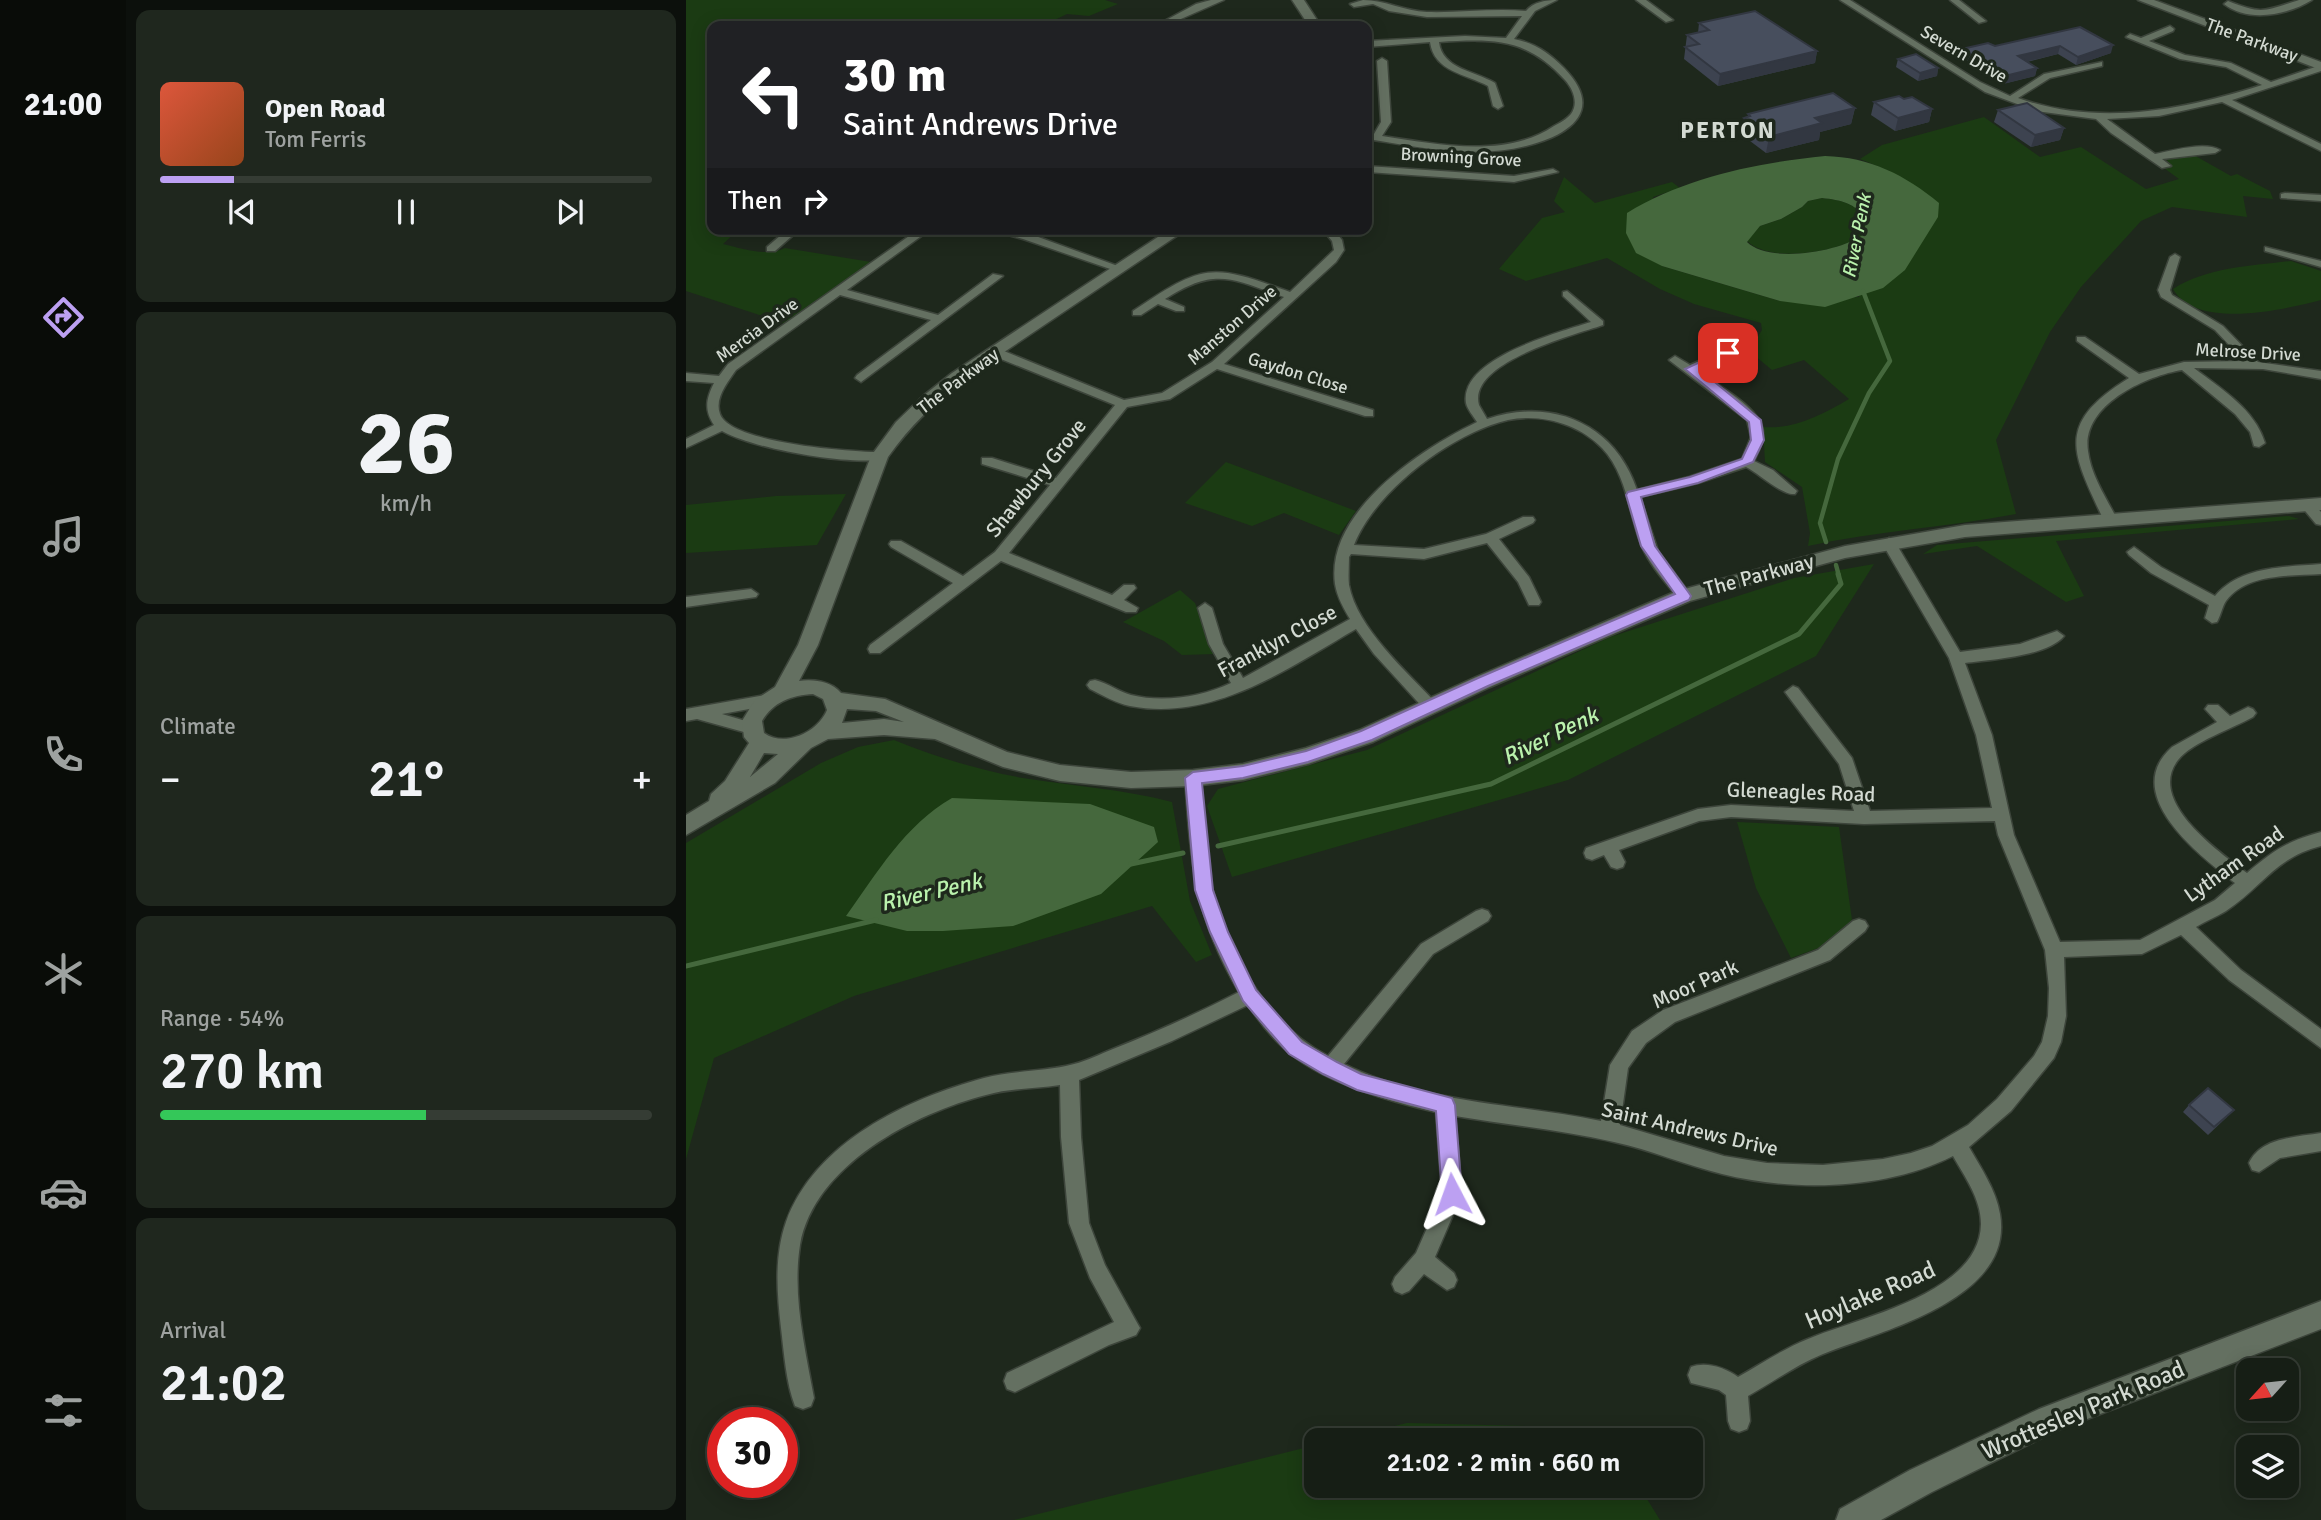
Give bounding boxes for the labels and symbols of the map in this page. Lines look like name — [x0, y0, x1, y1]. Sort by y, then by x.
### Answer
street label: The Parkway — [2203, 13, 2302, 67]
street label: Severn Drive — [1917, 20, 2011, 88]
district label: PERTON — [1680, 116, 1776, 145]
street label: Browning Grove — [1400, 143, 1522, 171]
water label: River Penk — [1837, 190, 1877, 280]
street label: Manston Drive — [1183, 280, 1281, 370]
street label: Mercia Drive — [711, 293, 803, 367]
pin — [1698, 323, 1758, 383]
street label: Melrose Drive — [2195, 338, 2301, 366]
street label: The Parkway — [913, 343, 1004, 419]
street label: Gaydon Close — [1245, 347, 1351, 399]
street label: Shawbury Grove — [980, 413, 1092, 543]
street label: The Parkway — [1701, 548, 1817, 602]
street label: Franklyn Close — [1213, 599, 1341, 683]
water label: River Penk — [1497, 699, 1605, 772]
street label: Gleneagles Road — [1726, 776, 1876, 808]
street label: Lytham Road — [2179, 820, 2289, 908]
water label: River Penk — [878, 866, 987, 918]
street label: Moor Park — [1648, 953, 1743, 1014]
street label: Saint Andrews Drive — [1599, 1096, 1781, 1162]
position arrow — [1415, 1157, 1489, 1231]
street label: Hoylake Road — [1800, 1254, 1940, 1336]
street label: Wrottesley Park Road — [1977, 1354, 2189, 1466]
north arrow — [2236, 1358, 2300, 1421]
speed limit sign: 30 — [707, 1407, 798, 1498]

